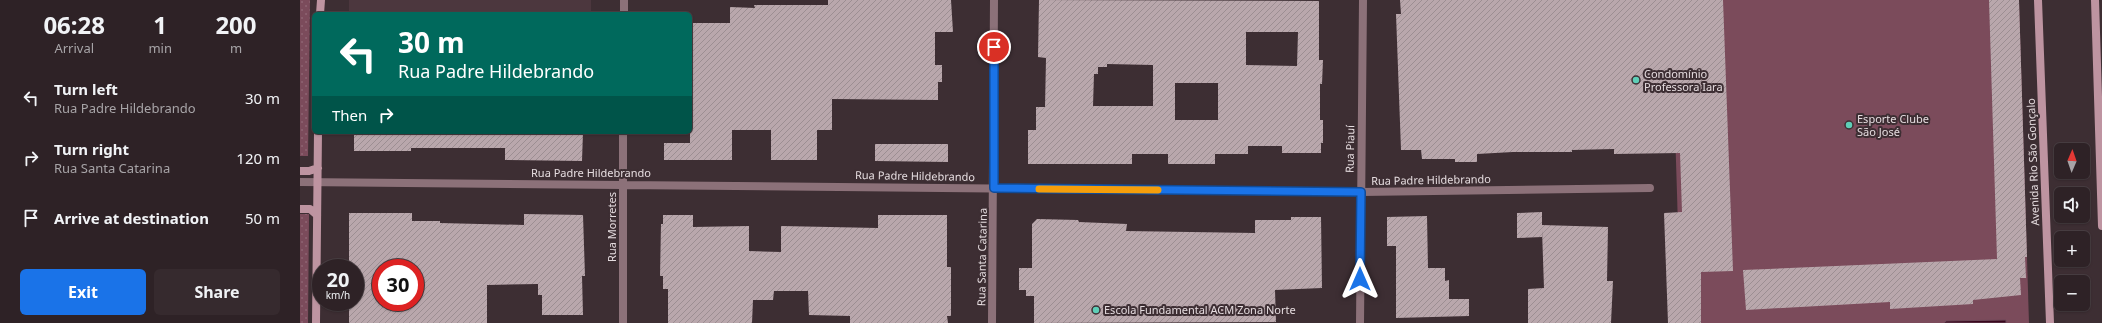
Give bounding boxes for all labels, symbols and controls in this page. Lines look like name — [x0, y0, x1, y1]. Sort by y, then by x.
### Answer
text: 06:28 — [43, 8, 105, 41]
text: 1 — [153, 8, 167, 41]
text: 200 — [215, 8, 257, 41]
text: 30 m — [398, 23, 465, 61]
icon: left — [332, 28, 384, 80]
pin — [977, 30, 1011, 64]
icon: arrive — [983, 36, 1005, 58]
text: Arrival — [54, 39, 94, 57]
text: min — [148, 39, 172, 57]
text: m — [230, 39, 242, 57]
text: Rua Padre Hildebrando — [398, 59, 594, 83]
place label: Condomínio Professora Iara — [1644, 66, 1723, 94]
marker: Condomínio Professora Iara — [1631, 75, 1641, 85]
text: Turn left — [54, 79, 118, 99]
icon: left — [20, 87, 42, 109]
text: 30 m — [245, 88, 280, 108]
street label: Avenida Rio São Gonçalo — [2023, 98, 2042, 226]
text: Rua Padre Hildebrando — [54, 99, 196, 117]
icon: right — [375, 104, 397, 126]
text: Then — [332, 105, 367, 125]
place label: Esporte Clube São José — [1857, 111, 1929, 139]
marker: Esporte Clube São José — [1844, 120, 1854, 130]
street label: Rua Piauí — [1342, 124, 1357, 173]
text: Turn right — [54, 139, 129, 159]
north arrow — [2054, 143, 2090, 179]
map controls — [2054, 143, 2090, 311]
icon: right — [20, 147, 42, 169]
text: 120 m — [236, 148, 280, 168]
text: Rua Santa Catarina — [54, 159, 170, 177]
street label: Rua Padre Hildebrando — [531, 165, 651, 180]
street label: Rua Padre Hildebrando — [855, 167, 975, 184]
street label: Rua Padre Hildebrando — [1371, 171, 1491, 188]
button: sound — [2054, 187, 2090, 223]
street label: Rua Morretes — [604, 192, 619, 262]
icon: arrive — [20, 207, 42, 229]
text: Arrive at destination — [54, 208, 209, 228]
text: 50 m — [245, 208, 280, 228]
street label: Rua Santa Catarina — [973, 208, 990, 306]
button: + — [2054, 231, 2090, 267]
position arrow — [1339, 258, 1381, 300]
speed limit sign: 30 — [372, 259, 424, 311]
text: 20 — [327, 266, 349, 293]
button: Exit — [20, 269, 146, 315]
button: Share — [154, 269, 280, 315]
button: − — [2054, 275, 2090, 311]
text: km/h — [326, 288, 350, 302]
place label: Escola Fundamental ACM Zona Norte — [1104, 302, 1296, 317]
marker: Escola Fundamental ACM Zona Norte — [1091, 305, 1101, 315]

